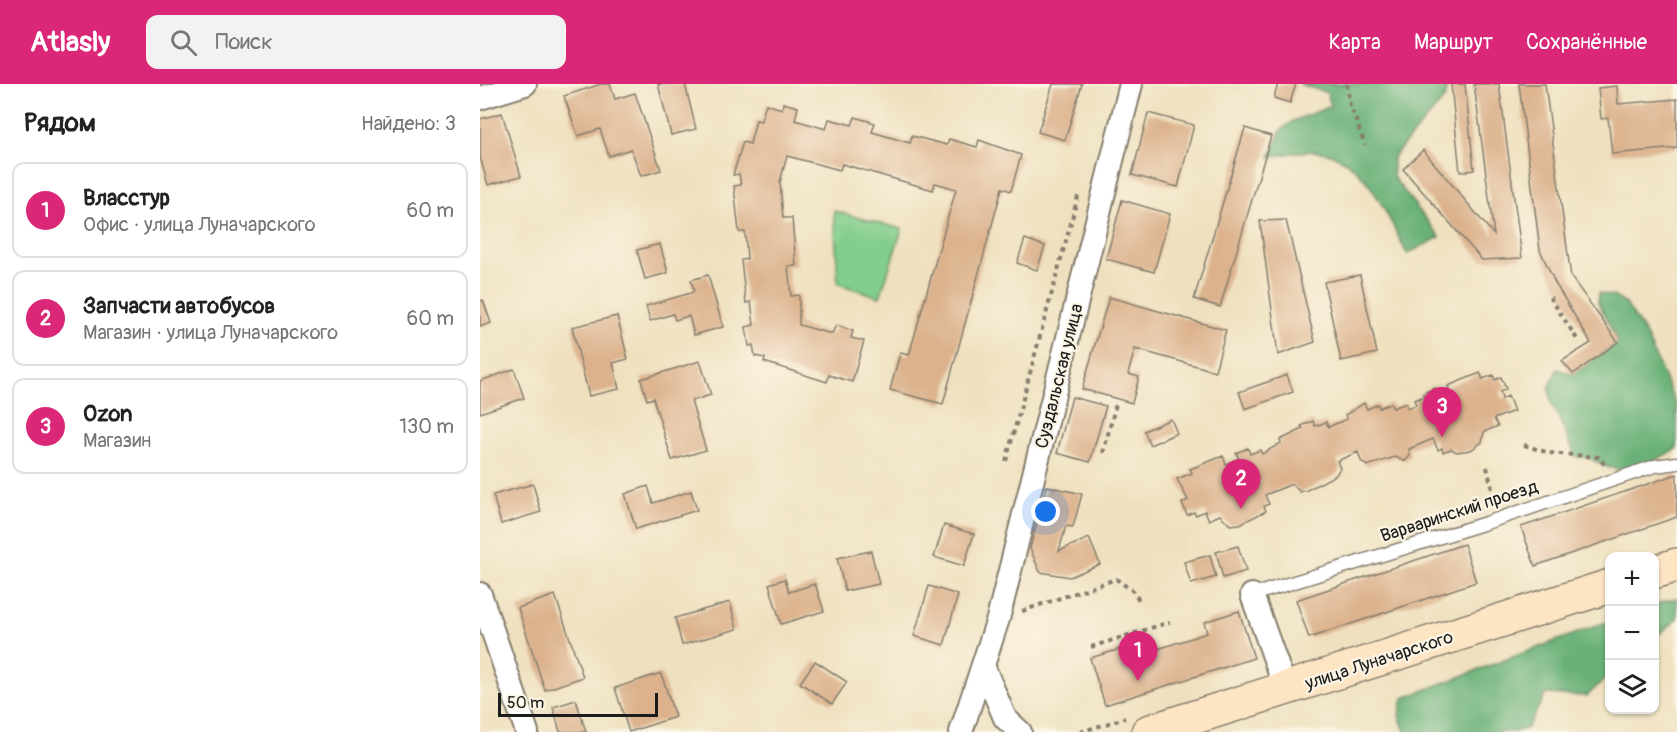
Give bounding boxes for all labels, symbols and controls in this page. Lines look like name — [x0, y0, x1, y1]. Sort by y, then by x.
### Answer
search box — [146, 15, 566, 69]
text: Atlasly — [30, 25, 110, 60]
icon: search — [167, 26, 200, 59]
text: Поиск — [215, 28, 273, 56]
text: Карта — [1329, 29, 1381, 56]
text: Маршрут — [1414, 29, 1493, 56]
text: Сохранённые — [1526, 29, 1647, 56]
text: Рядом — [24, 107, 96, 139]
text: Найдено: 3 — [361, 111, 456, 136]
text: Власстур — [83, 184, 170, 212]
text: 1 — [42, 198, 49, 223]
text: 60 m — [407, 198, 454, 223]
text: Офис · улица Луначарского — [83, 212, 316, 237]
text: Запчасти автобусов — [83, 292, 275, 320]
street label: Суздальская улица — [1030, 301, 1089, 451]
text: 2 — [40, 306, 51, 331]
text: 60 m — [407, 306, 454, 331]
text: Магазин · улица Луначарского — [83, 320, 338, 345]
pin: 3 — [1422, 388, 1462, 437]
text: Ozon — [83, 400, 132, 428]
text: 3 — [40, 414, 51, 439]
text: 130 m — [399, 414, 454, 439]
text: Магазин — [83, 428, 151, 453]
pin: 2 — [1222, 460, 1260, 509]
street label: Варваринский проезд — [1377, 475, 1541, 548]
your location — [1031, 497, 1060, 526]
map controls — [1605, 552, 1659, 714]
button: + — [1605, 552, 1659, 606]
button: − — [1605, 606, 1659, 660]
street label: улица Луначарского — [1301, 626, 1456, 696]
pin: 1 — [1118, 632, 1158, 681]
button: layers — [1605, 660, 1659, 714]
scale bar — [498, 690, 658, 718]
text: 50 m — [507, 693, 544, 713]

